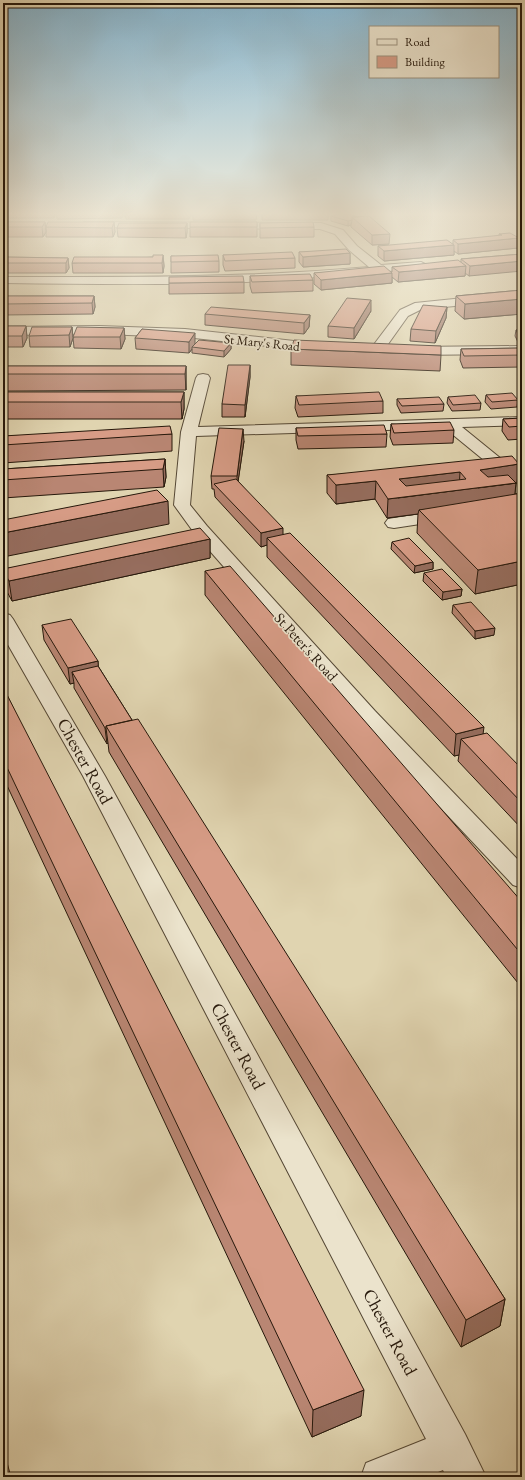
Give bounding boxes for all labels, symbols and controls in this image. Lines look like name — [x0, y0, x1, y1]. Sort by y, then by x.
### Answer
legend — [369, 26, 499, 78]
text: Road — [405, 34, 431, 50]
text: Building — [405, 54, 446, 70]
street label: St Mary's Road — [223, 330, 301, 355]
street label: St Peter's Road — [271, 608, 342, 685]
street label: Chester Road — [52, 714, 119, 809]
street label: Chester Road — [206, 998, 271, 1094]
street label: Chester Road — [358, 1284, 423, 1380]

